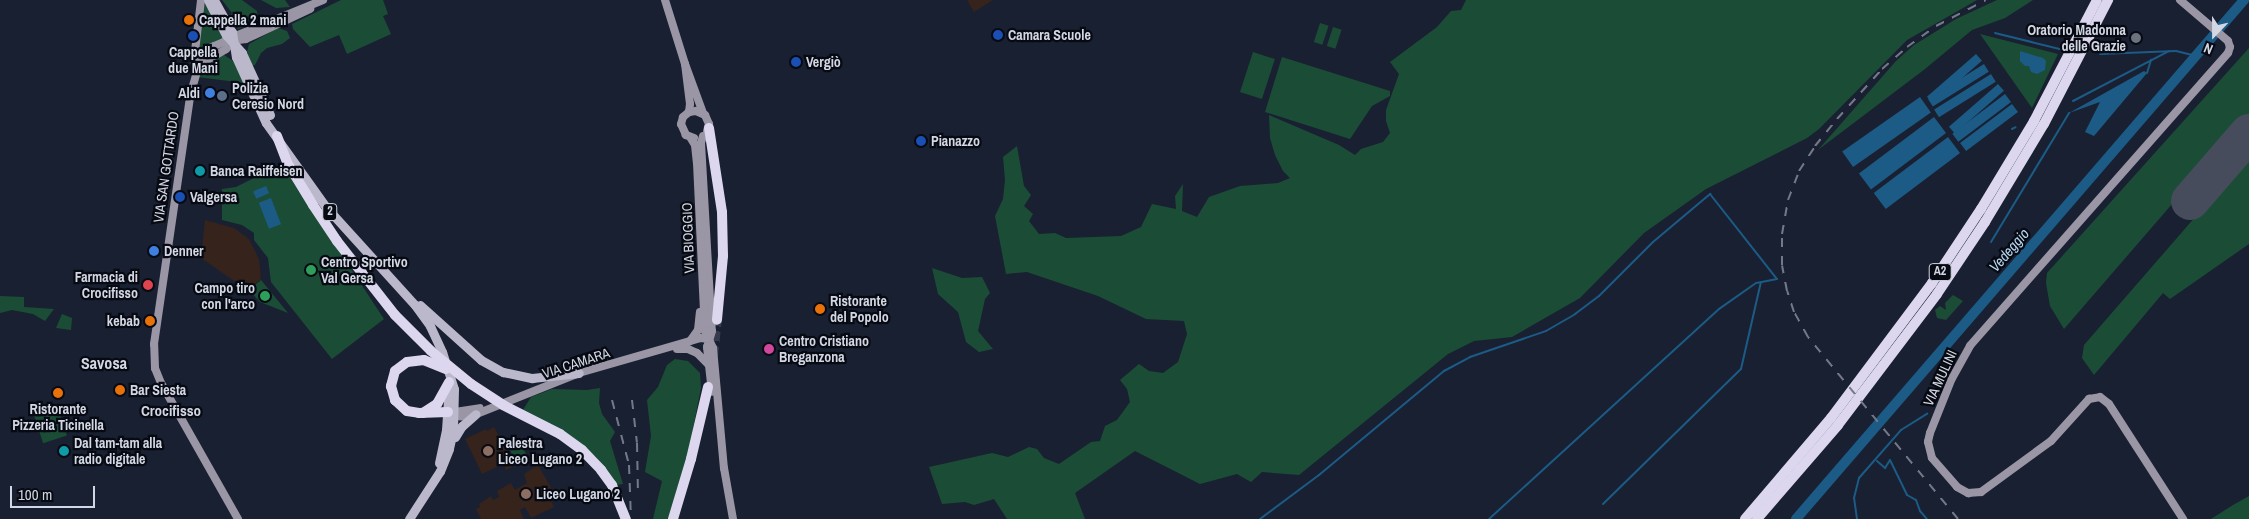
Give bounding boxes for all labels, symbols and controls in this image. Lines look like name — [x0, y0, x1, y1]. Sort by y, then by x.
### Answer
north arrow — [2189, 10, 2239, 60]
place label: Cappella 2 mani — [199, 12, 286, 28]
marker: Cappella 2 mani — [183, 14, 195, 26]
place label: Oratorio Madonna delle Grazie — [2027, 22, 2126, 54]
place label: Camara Scuole — [1008, 27, 1091, 43]
marker: Camara Scuole — [992, 29, 1004, 41]
marker: Cappella due Mani — [187, 30, 199, 42]
marker: Oratorio Madonna delle Grazie — [2130, 32, 2142, 44]
text: N — [2201, 39, 2216, 59]
place label: Cappella due Mani — [168, 44, 218, 76]
place label: Vergiò — [806, 54, 841, 70]
marker: Vergiò — [790, 56, 802, 68]
place label: Polizia Ceresio Nord — [232, 80, 304, 112]
place label: Aldi — [178, 85, 200, 101]
marker: Aldi — [204, 87, 216, 99]
marker: Polizia Ceresio Nord — [216, 90, 228, 102]
street label: VIA SAN GOTTARDO — [150, 110, 182, 224]
place label: Pianazzo — [931, 133, 980, 149]
marker: Pianazzo — [915, 135, 927, 147]
place label: Banca Raiffeisen — [210, 163, 303, 179]
marker: Banca Raiffeisen — [194, 165, 206, 177]
place label: Valgersa — [190, 189, 237, 205]
marker: Valgersa — [174, 191, 186, 203]
road number: 2 — [321, 202, 339, 222]
street label: VIA BIOGGIO — [678, 202, 698, 274]
water label: Vedeggio — [1985, 225, 2033, 275]
place label: Denner — [164, 243, 204, 259]
marker: Denner — [148, 245, 160, 257]
place label: Centro Sportivo Val Gersa — [321, 254, 408, 286]
road number: A2 — [1928, 262, 1952, 282]
marker: Centro Sportivo Val Gersa — [305, 264, 317, 276]
place label: Farmacia di Crocifisso — [75, 269, 138, 302]
marker: Farmacia di Crocifisso — [142, 279, 154, 291]
place label: Campo tiro con l'arco — [194, 280, 255, 312]
marker: Campo tiro con l'arco — [259, 290, 271, 302]
place label: Ristorante del Popolo — [830, 293, 889, 326]
marker: Ristorante del Popolo — [814, 303, 826, 315]
place label: kebab — [107, 313, 140, 329]
marker: kebab — [144, 315, 156, 327]
place label: Centro Cristiano Breganzona — [779, 333, 869, 366]
marker: Centro Cristiano Breganzona — [763, 343, 775, 355]
street label: VIA CAMARA — [540, 344, 612, 382]
street label: VIA MULINI — [1920, 347, 1960, 409]
district label: Savosa — [81, 353, 127, 373]
place label: Bar Siesta — [130, 382, 186, 398]
marker: Bar Siesta — [114, 384, 126, 396]
marker: Ristorante Pizzeria Ticinella — [52, 387, 64, 399]
place label: Ristorante Pizzeria Ticinella — [12, 401, 104, 434]
district label: Crocifisso — [141, 402, 201, 420]
place label: Dal tam-tam alla radio digitale — [74, 435, 162, 468]
place label: Palestra Liceo Lugano 2 — [498, 435, 582, 468]
marker: Dal tam-tam alla radio digitale — [58, 445, 70, 457]
marker: Palestra Liceo Lugano 2 — [482, 445, 494, 457]
scale bar — [12, 476, 98, 508]
text: 100 m — [18, 484, 52, 505]
place label: Liceo Lugano 2 — [536, 486, 620, 502]
marker: Liceo Lugano 2 — [520, 488, 532, 500]

